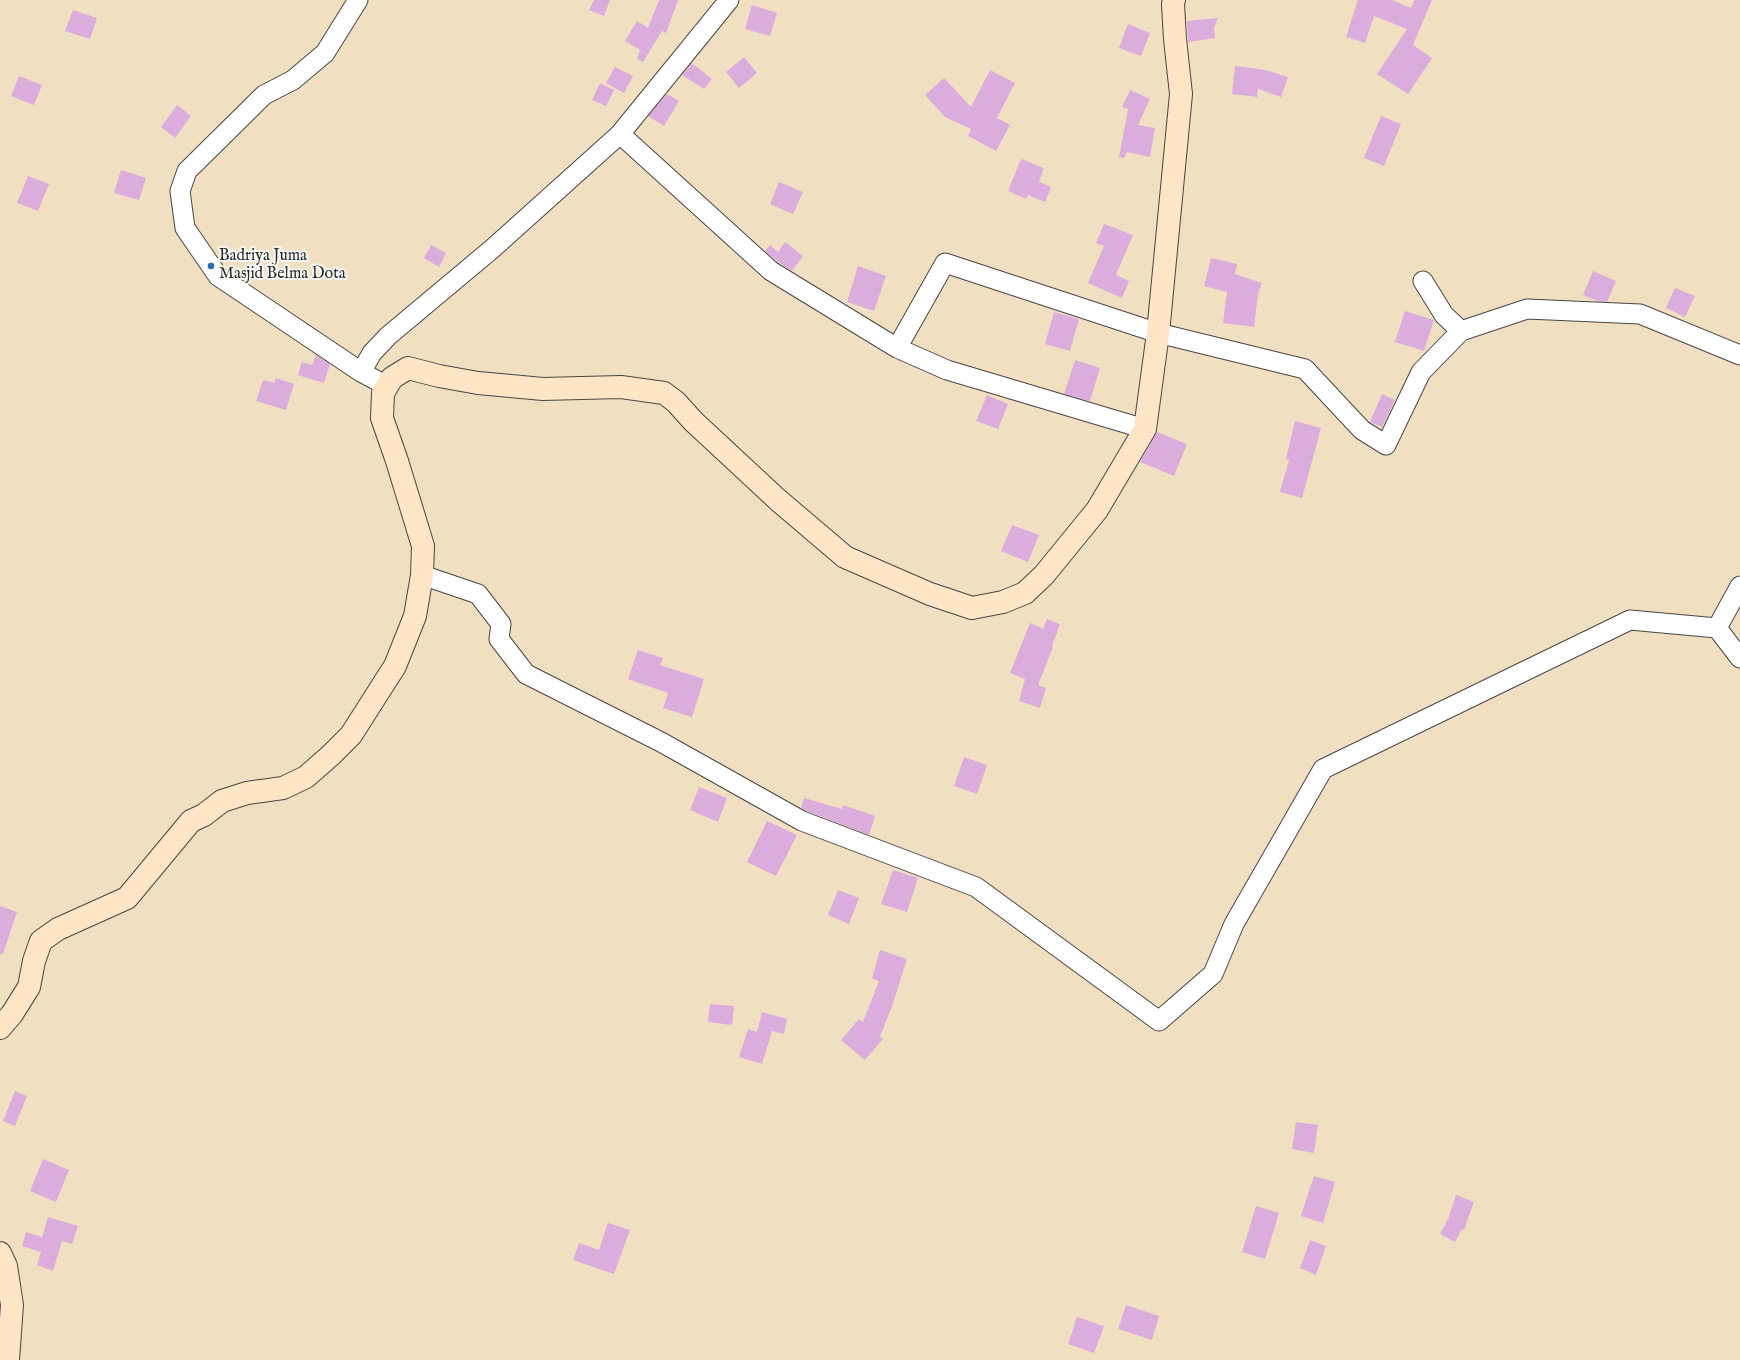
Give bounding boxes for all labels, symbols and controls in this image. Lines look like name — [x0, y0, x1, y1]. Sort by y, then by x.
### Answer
place label: Badriya Juma Masjid Belma Dota — [219, 247, 346, 285]
marker: Badriya Juma Masjid Belma Dota — [206, 261, 216, 271]

